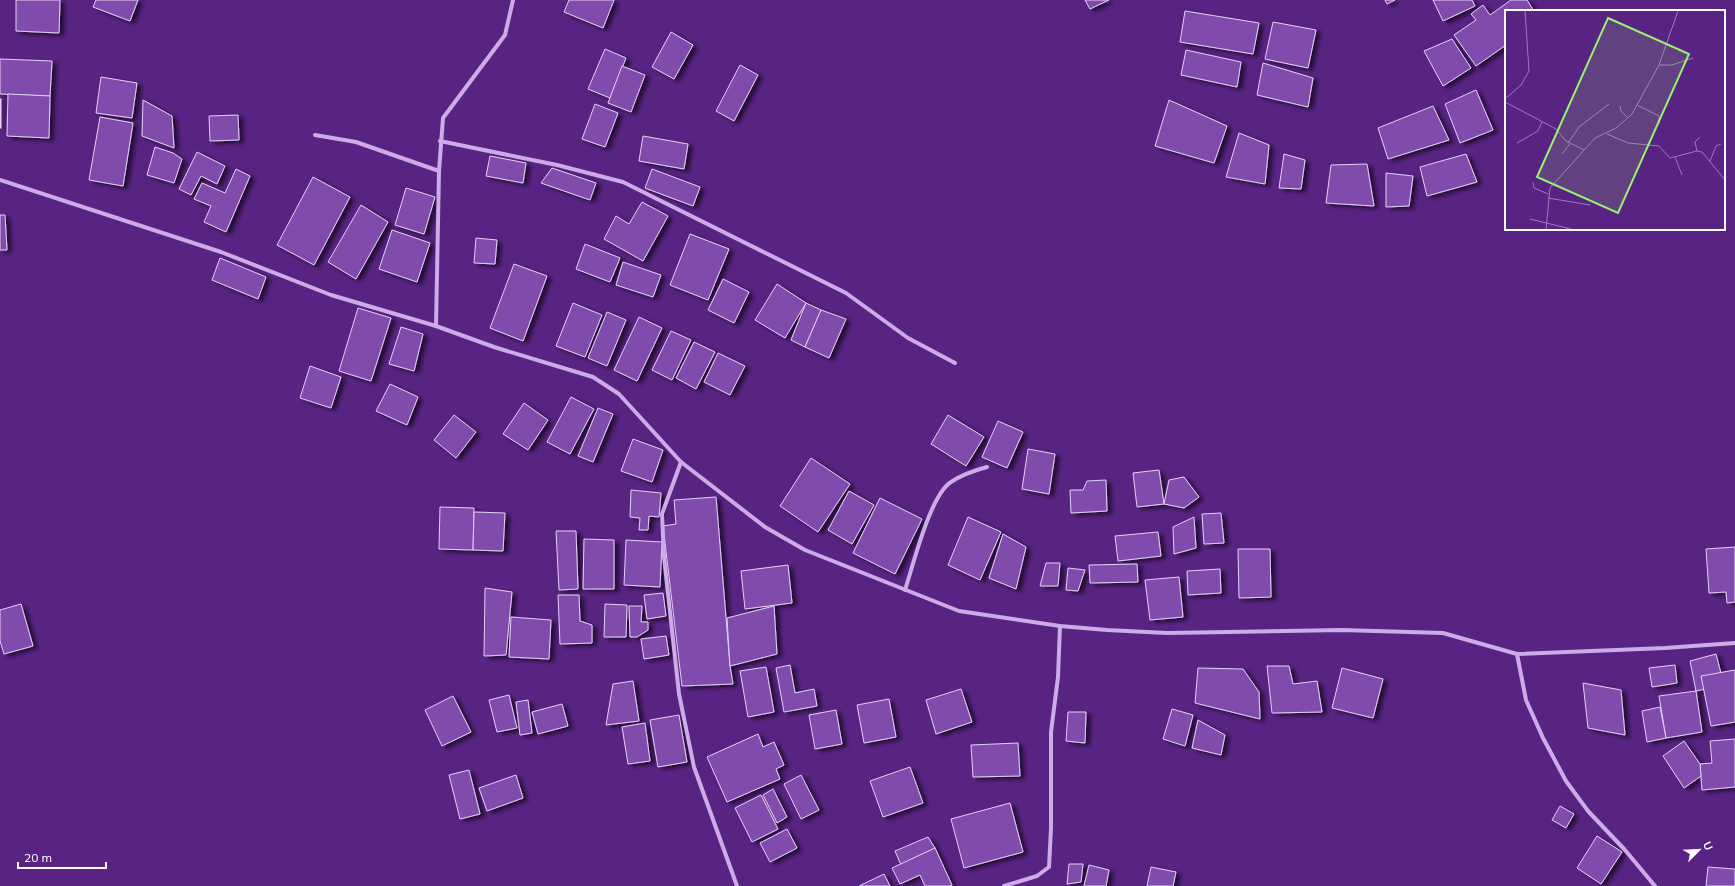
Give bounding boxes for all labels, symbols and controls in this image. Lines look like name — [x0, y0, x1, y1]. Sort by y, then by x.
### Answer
inset map — [1505, 10, 1725, 230]
north arrow — [1679, 830, 1719, 870]
text: U — [1700, 839, 1716, 852]
scale bar — [18, 844, 106, 870]
text: 20 m — [24, 850, 52, 865]

